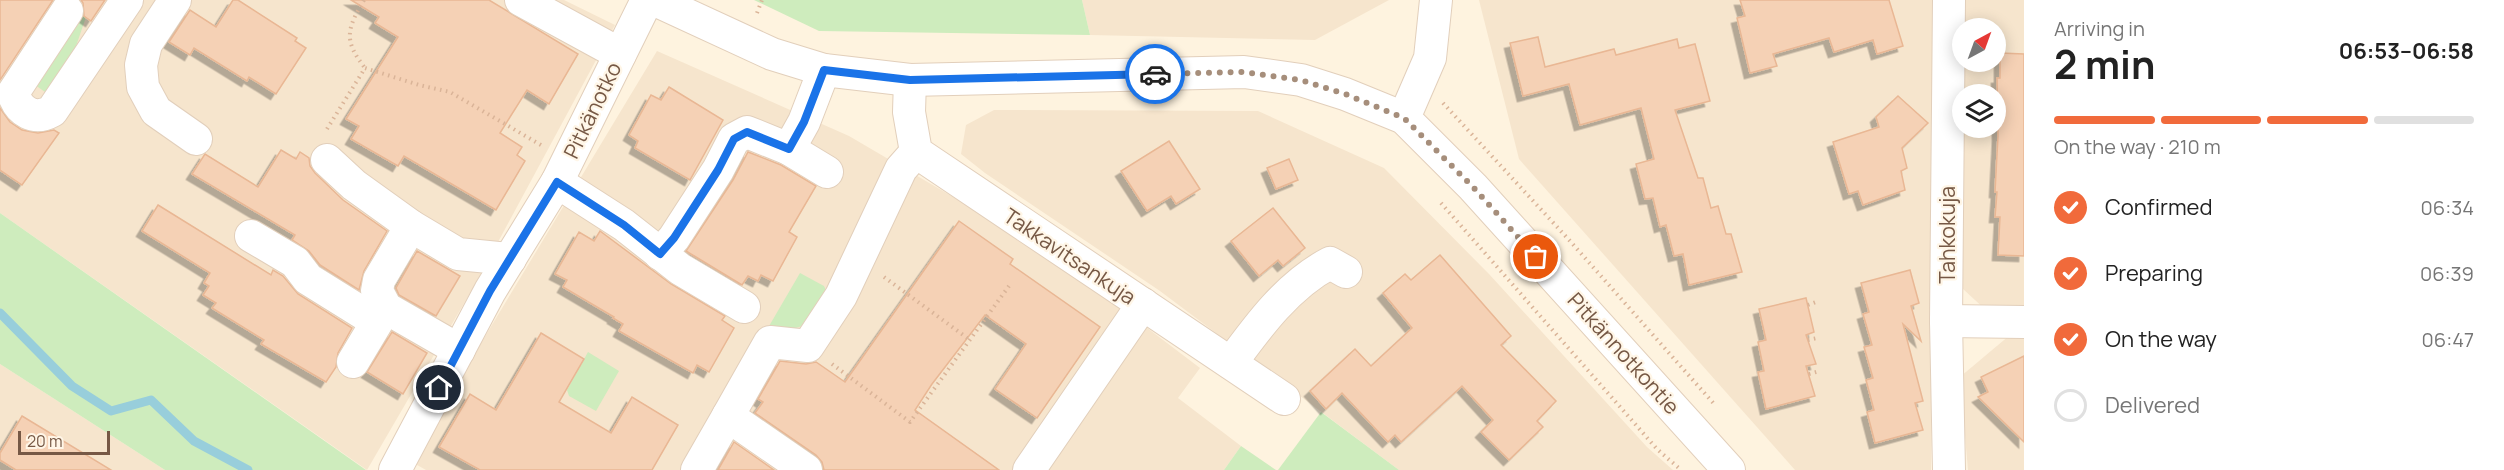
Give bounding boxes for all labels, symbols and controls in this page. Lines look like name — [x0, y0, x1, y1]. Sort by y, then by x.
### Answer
text: Arriving in — [2054, 15, 2145, 42]
north arrow — [1952, 18, 2006, 72]
map controls — [1952, 18, 2006, 138]
text: 06:53–06:58 — [2339, 36, 2474, 66]
text: 2 min — [2054, 37, 2155, 91]
courier — [1125, 44, 1185, 104]
street label: Pitkänotko — [557, 57, 627, 163]
icon: car — [1139, 58, 1172, 91]
button: layers — [1952, 84, 2006, 138]
text: On the way · 210 m — [2054, 133, 2221, 160]
street label: Tahkokuja — [1933, 186, 1961, 284]
icon: check — [2054, 191, 2087, 224]
text: Confirmed — [2105, 192, 2213, 222]
text: 06:34 — [2421, 194, 2474, 221]
street label: Takkavitsankuja — [998, 201, 1142, 311]
pin — [1510, 231, 1561, 282]
icon: bag — [1519, 240, 1552, 273]
icon: check — [2054, 257, 2087, 290]
text: Preparing — [2105, 258, 2203, 288]
text: 06:39 — [2420, 260, 2474, 287]
street label: Pitkännotkontie — [1562, 286, 1686, 420]
icon: check — [2054, 323, 2087, 356]
text: On the way — [2105, 324, 2217, 354]
text: 06:47 — [2422, 326, 2474, 353]
pin — [413, 362, 464, 413]
icon: home — [422, 371, 455, 404]
text: Delivered — [2105, 390, 2200, 420]
scale bar — [18, 428, 110, 456]
text: 20 m — [27, 430, 63, 452]

